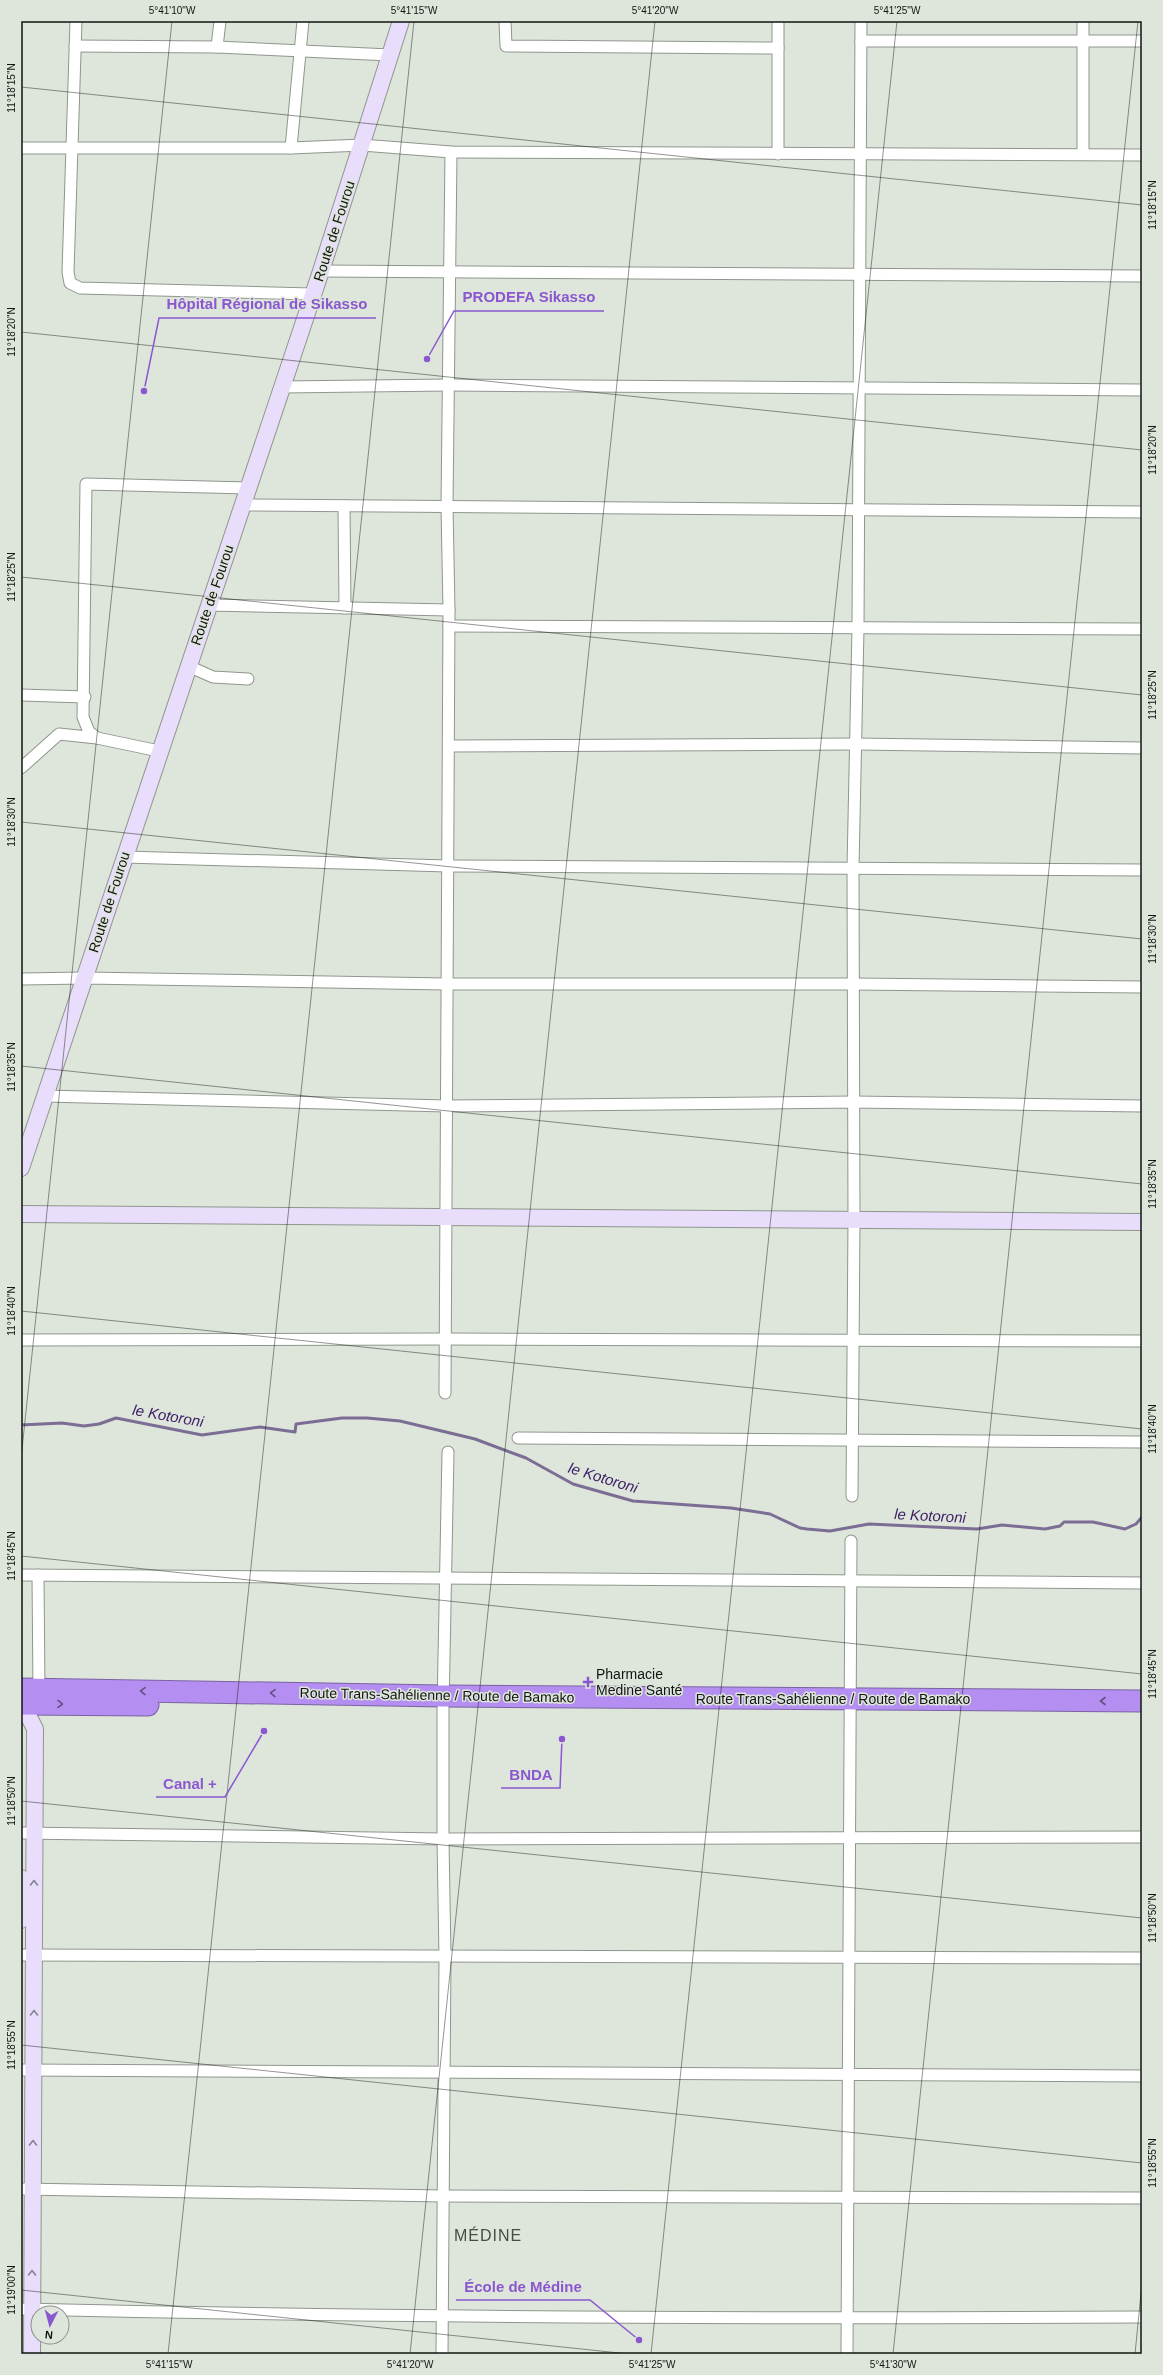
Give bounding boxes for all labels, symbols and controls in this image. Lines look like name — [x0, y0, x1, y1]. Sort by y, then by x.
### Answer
text: 5°41'10"W — [149, 5, 196, 16]
text: 5°41'15"W — [391, 5, 438, 16]
text: 5°41'20"W — [632, 5, 679, 16]
text: 5°41'25"W — [874, 5, 921, 16]
text: 11°18'15"N — [6, 63, 17, 113]
street label: Route de Fourou — [310, 179, 358, 283]
text: 11°18'15"N — [1147, 180, 1158, 230]
callout: PRODEFA Sikasso — [454, 284, 604, 311]
text: PRODEFA Sikasso — [463, 288, 595, 305]
callout: Hôpital Régional de Sikasso — [159, 291, 376, 318]
text: Hôpital Régional de Sikasso — [167, 295, 367, 312]
text: 11°18'20"N — [6, 307, 17, 357]
text: 11°18'20"N — [1147, 425, 1158, 475]
street label: Route de Fourou — [187, 543, 237, 647]
text: 11°18'25"N — [6, 552, 17, 602]
text: 11°18'25"N — [1147, 670, 1158, 720]
text: 11°18'30"N — [6, 797, 17, 847]
street label: Route de Fourou — [85, 850, 133, 954]
text: 11°18'30"N — [1147, 914, 1158, 964]
text: 11°18'35"N — [6, 1042, 17, 1092]
text: 11°18'35"N — [1147, 1159, 1158, 1209]
text: 11°18'40"N — [6, 1286, 17, 1336]
water label: le Kotoroni — [131, 1401, 206, 1430]
text: 11°18'40"N — [1147, 1404, 1158, 1454]
water label: le Kotoroni — [566, 1459, 641, 1496]
water label: le Kotoroni — [894, 1505, 967, 1526]
text: 11°18'45"N — [6, 1531, 17, 1581]
text: 11°18'45"N — [1147, 1649, 1158, 1699]
place label: Pharmacie Medine Santé — [596, 1666, 683, 1698]
marker: Pharmacie Medine Santé — [583, 1677, 593, 1687]
street label: Route Trans-Sahélienne / Route de Bamako — [300, 1685, 575, 1705]
one-way arrow — [140, 1687, 146, 1695]
one-way arrow — [270, 1689, 276, 1697]
street label: Route Trans-Sahélienne / Route de Bamako — [696, 1691, 971, 1707]
one-way arrow — [1100, 1697, 1106, 1705]
one-way arrow — [57, 1700, 63, 1708]
callout: BNDA — [501, 1761, 560, 1788]
text: BNDA — [509, 1766, 553, 1783]
callout: Canal + — [156, 1770, 225, 1797]
text: Canal + — [163, 1775, 217, 1792]
text: 11°18'50"N — [6, 1776, 17, 1826]
one-way arrow — [30, 1880, 38, 1886]
text: 11°18'50"N — [1147, 1893, 1158, 1943]
one-way arrow — [30, 2010, 38, 2016]
text: 11°18'55"N — [6, 2020, 17, 2070]
text: 11°18'55"N — [1147, 2138, 1158, 2188]
one-way arrow — [29, 2140, 37, 2146]
district label: MÉDINE — [454, 2226, 522, 2244]
text: 11°19'00"N — [6, 2265, 17, 2315]
one-way arrow — [28, 2270, 36, 2276]
callout: École de Médine — [456, 2273, 590, 2300]
text: École de Médine — [464, 2278, 582, 2295]
north arrow — [30, 2305, 70, 2345]
text: N — [44, 2329, 54, 2341]
text: 5°41'15"W — [146, 2359, 193, 2370]
text: 5°41'20"W — [387, 2359, 434, 2370]
text: 5°41'25"W — [629, 2359, 676, 2370]
text: 5°41'30"W — [870, 2359, 917, 2370]

